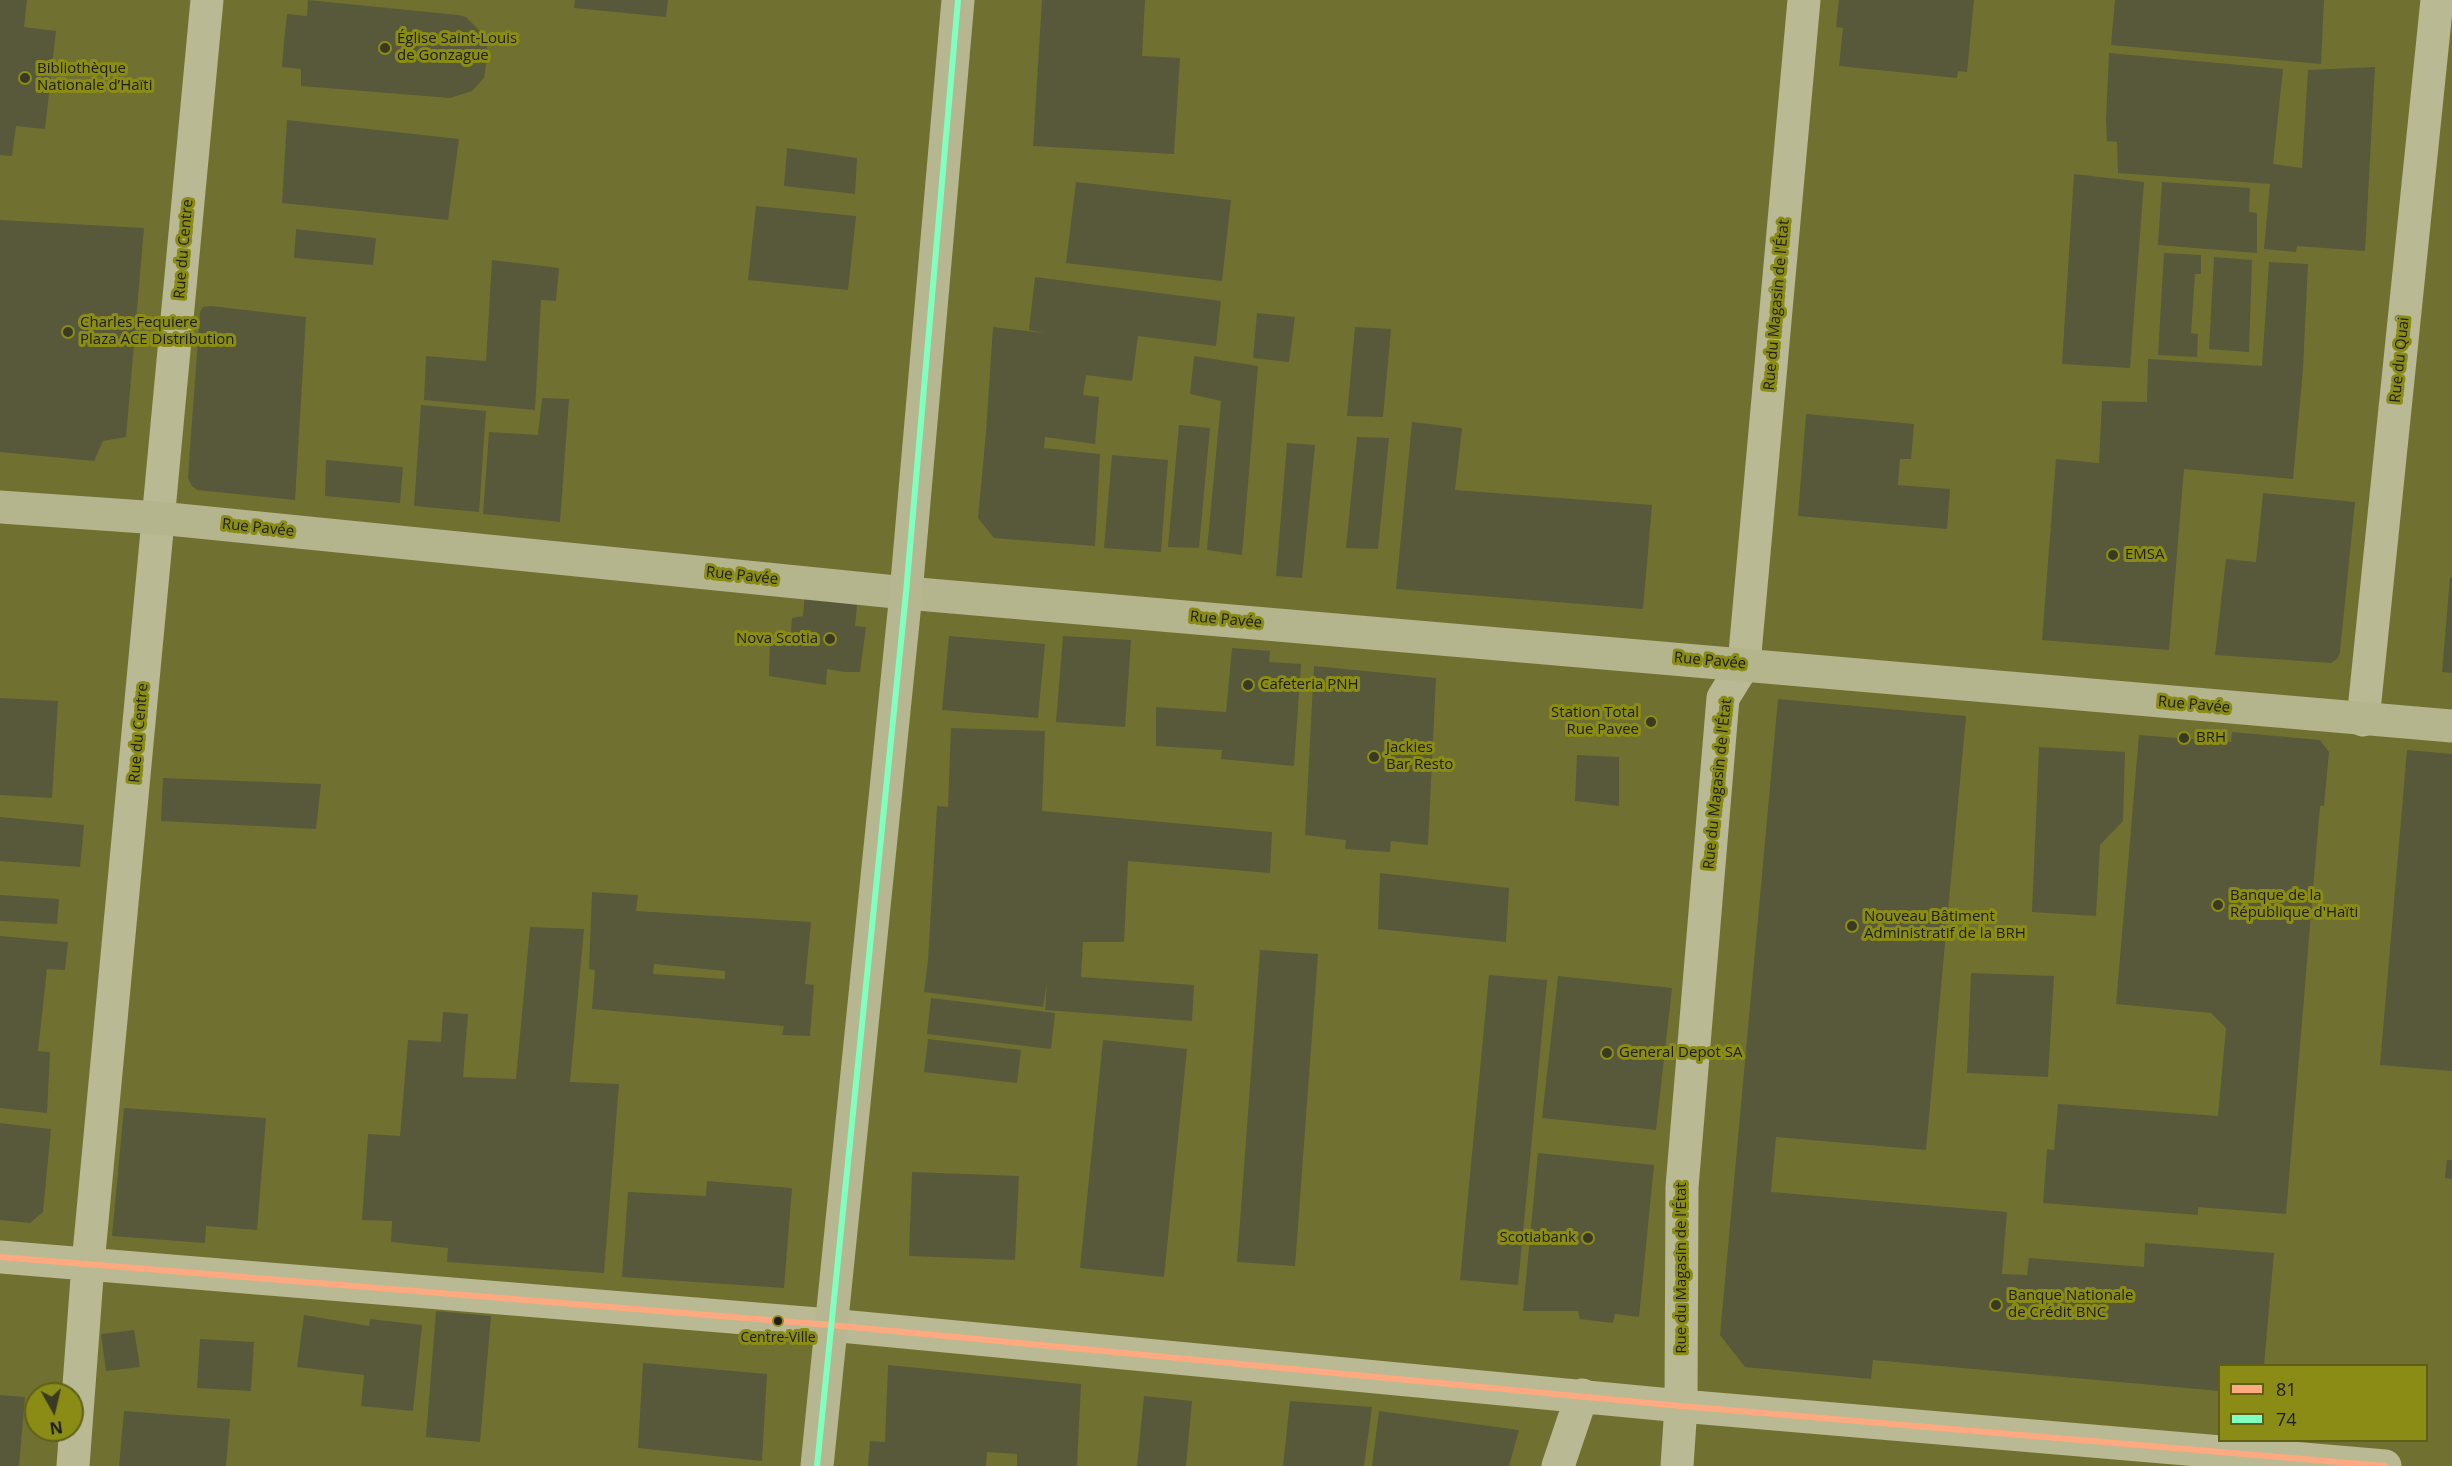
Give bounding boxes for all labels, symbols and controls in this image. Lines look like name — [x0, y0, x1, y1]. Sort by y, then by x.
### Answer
place label: Église Saint-Louis de Gonzague — [397, 30, 517, 65]
marker: Église Saint-Louis de Gonzague — [378, 41, 392, 55]
place label: Bibliothèque Nationale d’Haïti — [37, 60, 152, 95]
marker: Bibliothèque Nationale d’Haïti — [18, 71, 32, 85]
street label: Rue du Centre — [171, 198, 197, 300]
street label: Rue du Magasin de l'État — [1761, 219, 1793, 391]
place label: Charles Fequiere Plaza ACE Distribution — [80, 314, 234, 349]
street label: Rue du Quai — [2387, 316, 2413, 404]
marker: Charles Fequiere Plaza ACE Distribution — [61, 325, 75, 339]
street label: Rue Pavée — [221, 515, 295, 541]
place label: EMSA — [2125, 546, 2165, 564]
marker: EMSA — [2106, 548, 2120, 562]
street label: Rue Pavée — [705, 563, 779, 589]
street label: Rue Pavée — [1189, 608, 1263, 632]
place label: Nova Scotia — [736, 630, 818, 648]
marker: Nova Scotia — [823, 632, 837, 646]
street label: Rue Pavée — [1673, 649, 1747, 673]
place label: Cafeteria PNH — [1260, 676, 1359, 694]
marker: Cafeteria PNH — [1241, 678, 1255, 692]
street label: Rue du Centre — [126, 682, 152, 784]
street label: Rue Pavée — [2157, 693, 2231, 717]
street label: Rue du Magasin de l'État — [1700, 698, 1736, 870]
place label: Station Total Rue Pavee — [1551, 704, 1639, 739]
marker: Station Total Rue Pavee — [1644, 715, 1658, 729]
place label: BRH — [2196, 729, 2226, 747]
marker: BRH — [2177, 731, 2191, 745]
place label: Jackies Bar Resto — [1386, 739, 1453, 774]
marker: Jackies Bar Resto — [1367, 750, 1381, 764]
place label: Banque de la République d'Haïti — [2230, 887, 2358, 922]
marker: Banque de la République d'Haïti — [2211, 898, 2225, 912]
place label: Nouveau Bâtiment Administratif de la BRH — [1864, 908, 2026, 943]
marker: Nouveau Bâtiment Administratif de la BRH — [1845, 919, 1859, 933]
place label: General Depot SA — [1619, 1044, 1743, 1062]
marker: General Depot SA — [1600, 1046, 1614, 1060]
street label: Rue du Magasin de l'État — [1673, 1182, 1691, 1354]
place label: Scotiabank — [1500, 1229, 1576, 1247]
marker: Scotiabank — [1581, 1231, 1595, 1245]
place label: Banque Nationale de Crédit BNC — [2008, 1287, 2133, 1322]
marker: Banque Nationale de Crédit BNC — [1989, 1298, 2003, 1312]
marker: Centre-Ville — [772, 1315, 784, 1327]
place label: Centre-Ville — [740, 1330, 816, 1346]
legend — [2218, 1364, 2428, 1442]
text: 81 — [2276, 1377, 2297, 1401]
north arrow — [24, 1382, 84, 1442]
text: 74 — [2276, 1407, 2297, 1431]
text: N — [48, 1416, 64, 1440]

